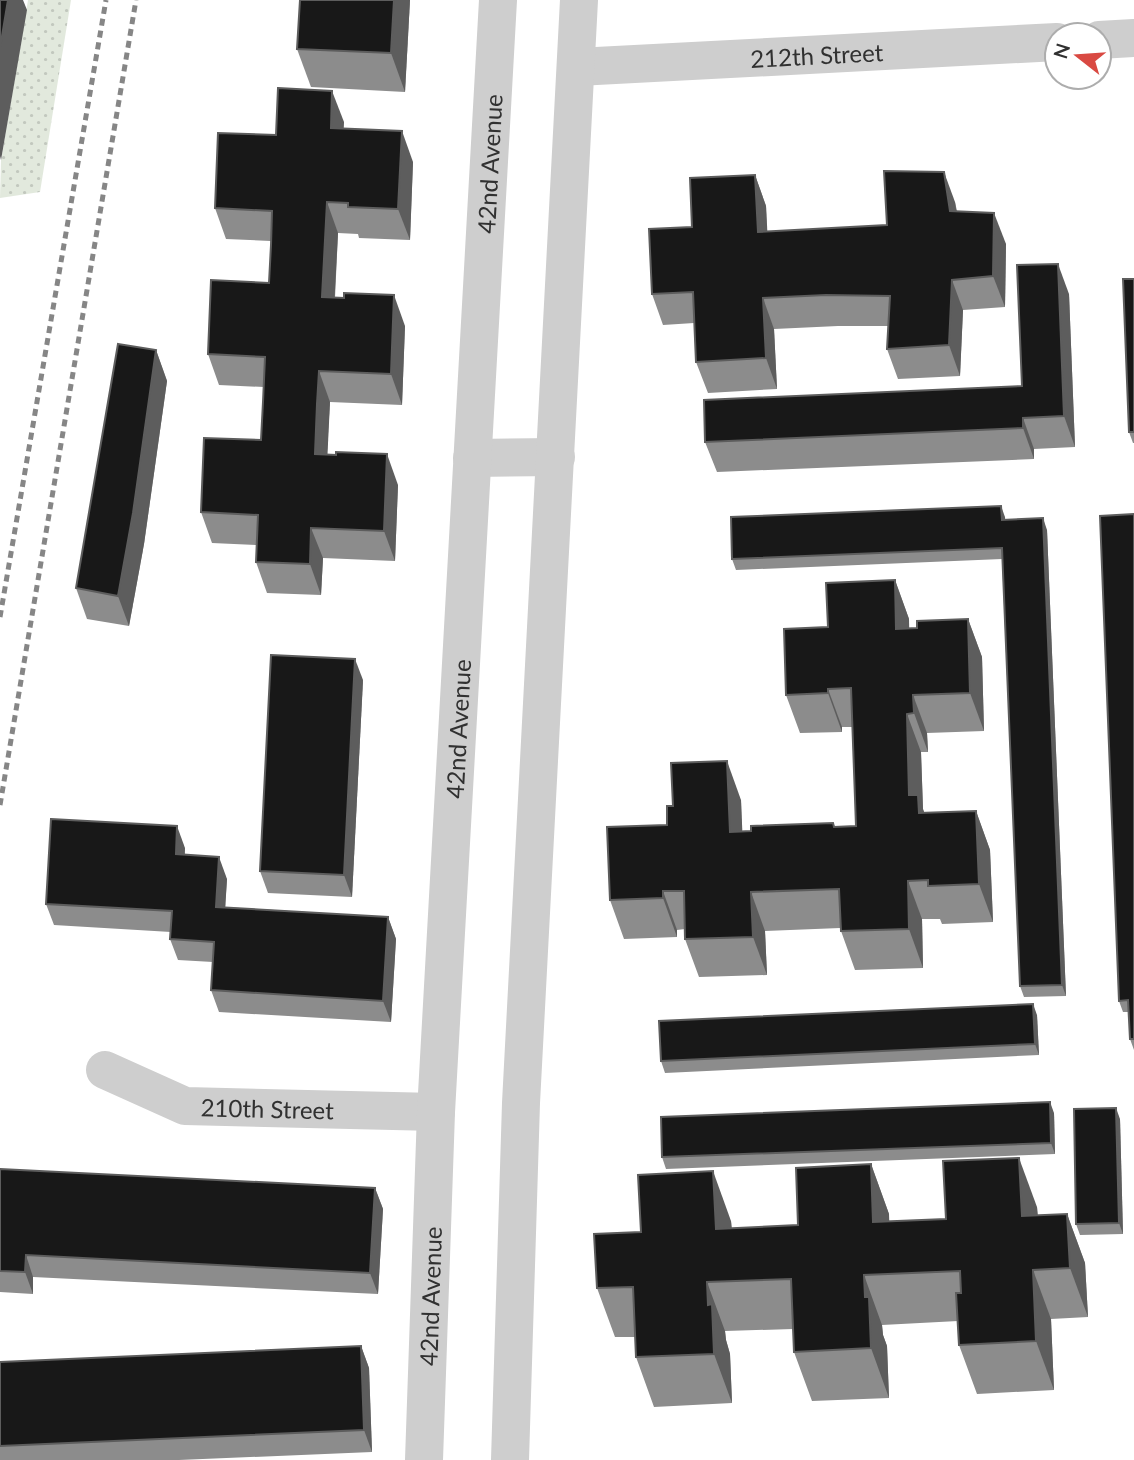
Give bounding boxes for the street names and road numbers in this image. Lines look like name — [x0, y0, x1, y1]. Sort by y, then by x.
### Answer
street label: 212th Street — [749, 37, 884, 72]
street label: 42nd Avenue — [471, 93, 507, 234]
street label: 42nd Avenue — [439, 658, 476, 799]
street label: 210th Street — [200, 1092, 335, 1124]
street label: 42nd Avenue — [413, 1226, 447, 1366]

